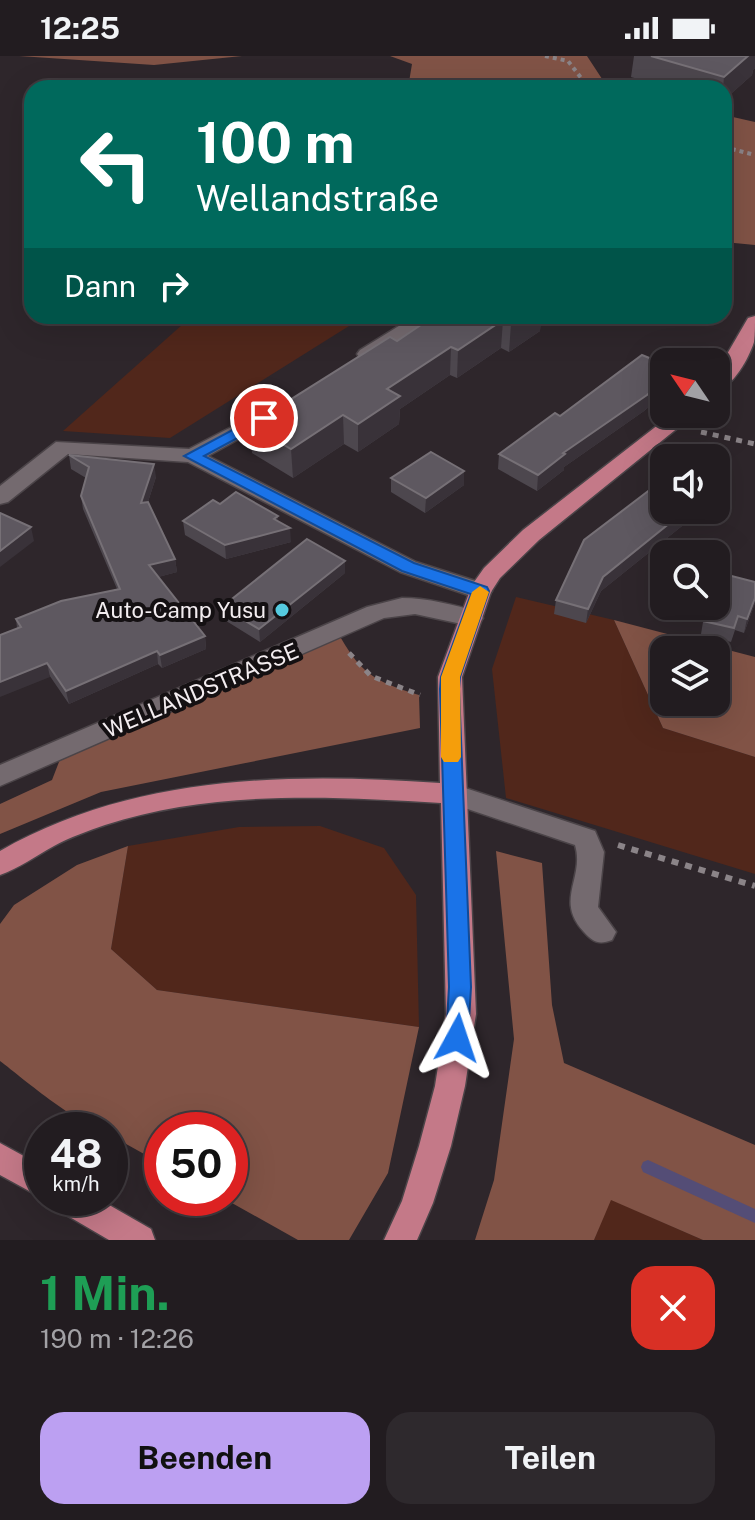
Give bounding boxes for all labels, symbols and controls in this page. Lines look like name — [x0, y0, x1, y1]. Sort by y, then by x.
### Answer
text: 12:25 — [40, 10, 120, 46]
text: 100 m — [196, 110, 355, 176]
icon: left — [64, 112, 168, 216]
text: Wellandstraße — [196, 177, 439, 219]
icon: right — [152, 264, 196, 308]
text: Dann — [64, 268, 136, 304]
north arrow — [650, 348, 730, 428]
map controls — [650, 348, 730, 716]
pin — [230, 384, 298, 452]
icon: arrive — [242, 396, 286, 440]
button: sound — [650, 444, 730, 524]
button: search — [650, 540, 730, 620]
place label: Auto-Camp Yusu — [95, 597, 266, 623]
marker: Auto-Camp Yusu — [273, 601, 291, 619]
button: layers — [650, 636, 730, 716]
street label: WELLANDSTRASSE — [100, 637, 302, 743]
position arrow — [415, 996, 499, 1080]
speed limit sign: 50 — [144, 1112, 248, 1216]
text: 48 — [49, 1130, 103, 1177]
text: km/h — [52, 1172, 100, 1196]
text: 1 Min. — [40, 1264, 170, 1321]
button: close — [631, 1266, 715, 1350]
text: 190 m · 12:26 — [40, 1323, 194, 1354]
button: Beenden — [40, 1412, 370, 1504]
button: Teilen — [386, 1412, 715, 1504]

